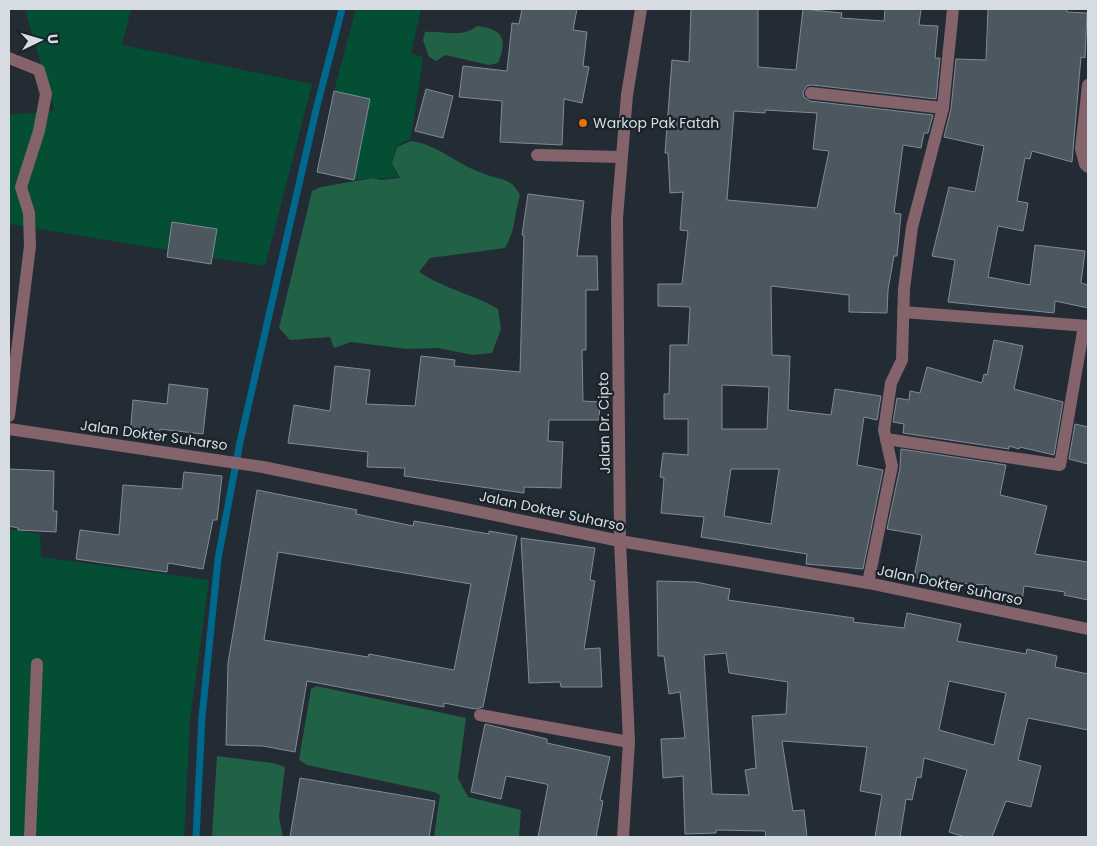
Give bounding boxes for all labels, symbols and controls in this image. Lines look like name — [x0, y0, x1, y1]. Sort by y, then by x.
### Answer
north arrow — [15, 15, 65, 65]
text: U — [43, 33, 63, 45]
place label: Warkop Pak Fatah — [593, 113, 719, 133]
marker: Warkop Pak Fatah — [577, 117, 589, 129]
street label: Jalan Dr. Cipto — [593, 372, 615, 474]
street label: Jalan Dokter Suharso — [79, 415, 229, 455]
street label: Jalan Dokter Suharso — [477, 486, 627, 536]
street label: Jalan Dokter Suharso — [875, 560, 1025, 610]

